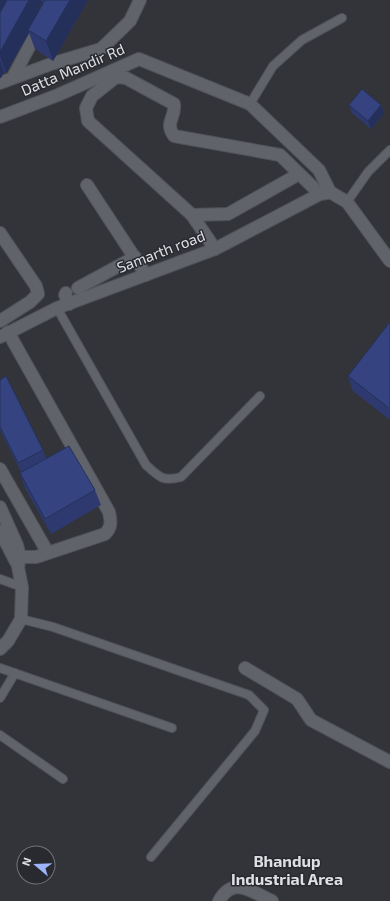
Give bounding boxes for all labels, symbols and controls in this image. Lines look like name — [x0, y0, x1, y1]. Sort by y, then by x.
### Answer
street label: Datta Mandir Rd — [18, 39, 127, 99]
street label: Samarth road — [114, 226, 207, 276]
north arrow — [16, 845, 56, 885]
district label: Bhandup Industrial Area — [231, 851, 343, 888]
text: N — [19, 856, 34, 867]

